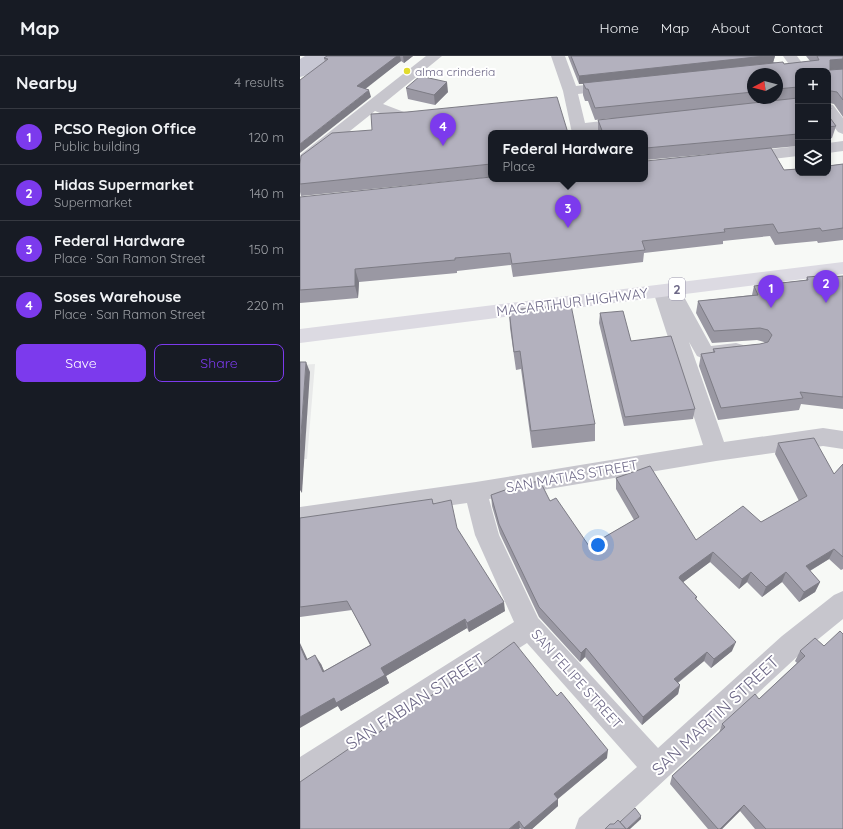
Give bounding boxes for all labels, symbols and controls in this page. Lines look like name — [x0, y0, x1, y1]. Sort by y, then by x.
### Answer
text: Map — [20, 16, 59, 40]
text: Home — [600, 19, 639, 37]
text: Map — [661, 19, 689, 37]
text: About — [711, 19, 750, 37]
text: Contact — [772, 19, 823, 37]
place label: alma crinderia — [415, 64, 495, 79]
marker: alma crinderia — [402, 66, 412, 76]
north arrow — [747, 68, 783, 104]
map controls — [795, 68, 831, 176]
button: + — [795, 68, 831, 104]
text: Nearby — [16, 72, 77, 93]
text: 4 results — [234, 74, 284, 90]
button: − — [795, 104, 831, 140]
pin: 4 — [430, 113, 456, 146]
text: PCSO Region Office — [54, 119, 196, 138]
text: 1 — [26, 129, 32, 145]
text: 120 m — [249, 129, 284, 145]
popup — [488, 130, 648, 182]
text: Public building — [54, 138, 140, 154]
text: Federal Hardware — [502, 139, 634, 158]
button: layers — [795, 140, 831, 176]
text: Place — [502, 158, 535, 174]
text: Hidas Supermarket — [54, 175, 194, 194]
text: 2 — [25, 185, 33, 201]
text: 140 m — [249, 185, 284, 201]
text: Supermarket — [54, 194, 132, 210]
pin: 3 — [555, 195, 581, 228]
text: Federal Hardware — [54, 231, 185, 250]
text: 3 — [26, 241, 32, 257]
text: 150 m — [249, 241, 284, 257]
text: Place · San Ramon Street — [54, 250, 206, 266]
pin: 2 — [813, 270, 839, 303]
pin: 1 — [758, 275, 784, 308]
road number: 2 — [669, 278, 685, 300]
street label: MACARTHUR HIGHWAY — [495, 284, 649, 320]
text: Soses Warehouse — [54, 287, 181, 306]
text: 4 — [25, 297, 33, 313]
text: 220 m — [246, 297, 284, 313]
text: Place · San Ramon Street — [54, 306, 206, 322]
button: Save — [16, 344, 146, 382]
button: Share — [154, 344, 284, 382]
street label: SAN MATIAS STREET — [505, 456, 639, 496]
your location — [588, 535, 608, 555]
street label: SAN FELIPE STREET — [528, 625, 626, 733]
street label: SAN FABIAN STREET — [341, 648, 489, 754]
street label: SAN MARTIN STREET — [647, 651, 783, 779]

